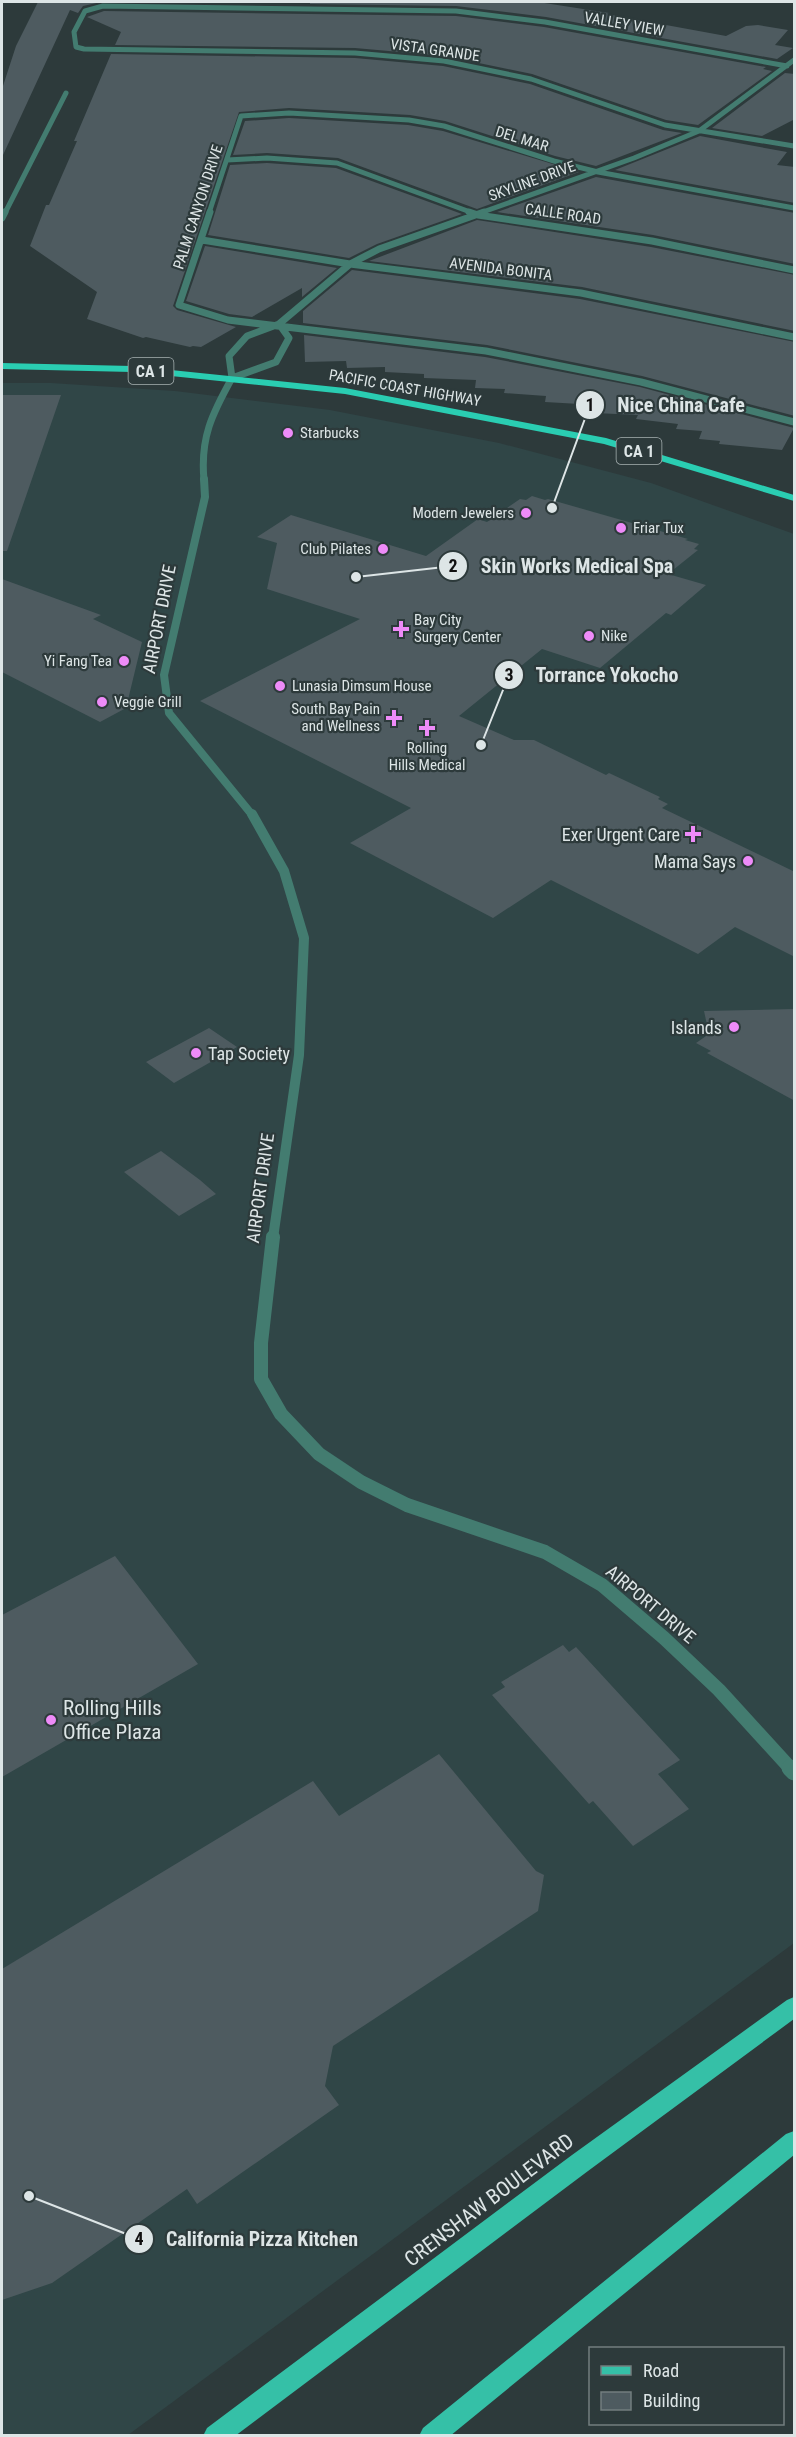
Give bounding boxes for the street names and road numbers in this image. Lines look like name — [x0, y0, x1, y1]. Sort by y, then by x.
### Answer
street label: VALLEY VIEW — [583, 8, 666, 40]
street label: VISTA GRANDE — [389, 35, 481, 65]
street label: DEL MAR — [493, 122, 551, 156]
street label: PALM CANYON DRIVE — [169, 143, 227, 271]
street label: SKYLINE DRIVE — [486, 157, 578, 205]
street label: CALLE ROAD — [524, 200, 602, 228]
street label: AVENIDA BONITA — [449, 254, 554, 284]
road number: CA 1 — [128, 358, 174, 384]
street label: PACIFIC COAST HIGHWAY — [328, 366, 482, 410]
road number: CA 1 — [616, 438, 662, 464]
street label: AIRPORT DRIVE — [138, 563, 180, 675]
street label: AIRPORT DRIVE — [242, 1132, 278, 1244]
street label: AIRPORT DRIVE — [602, 1560, 700, 1648]
street label: CRENSHAW BOULEVARD — [400, 2129, 578, 2271]

